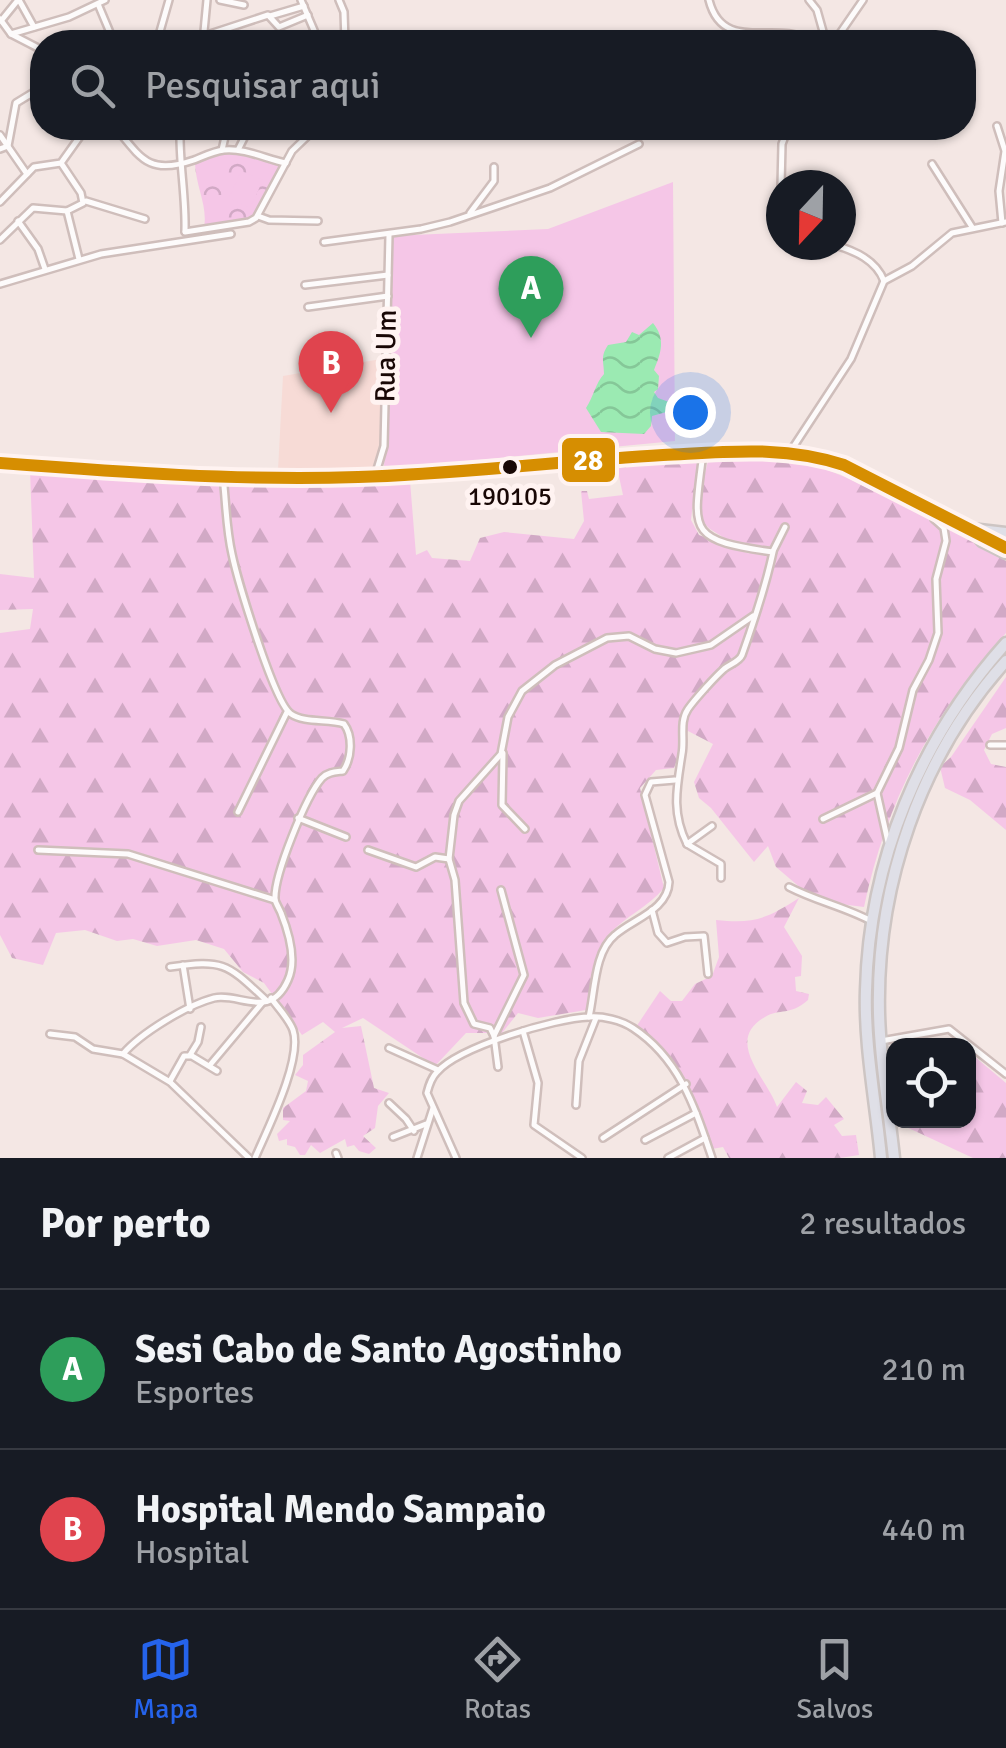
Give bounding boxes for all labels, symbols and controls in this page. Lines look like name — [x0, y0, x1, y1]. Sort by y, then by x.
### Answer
search box — [30, 30, 976, 140]
icon: search — [65, 58, 120, 113]
text: Pesquisar aqui — [145, 62, 381, 109]
north arrow — [766, 170, 856, 260]
pin: A — [498, 255, 564, 338]
street label: Rua Um — [368, 309, 404, 403]
pin: B — [298, 330, 364, 413]
your location — [665, 387, 716, 438]
line badge: 28 — [560, 436, 617, 484]
text: 28 — [573, 444, 603, 478]
marker: 190105 — [500, 457, 520, 477]
place label: 190105 — [468, 481, 552, 513]
map controls — [886, 1038, 976, 1128]
button: locate — [886, 1038, 976, 1128]
text: Por perto — [40, 1198, 211, 1249]
text: 2 resultados — [799, 1204, 966, 1243]
text: Sesi Cabo de Santo Agostinho — [135, 1326, 622, 1373]
text: A — [62, 1350, 83, 1389]
text: 210 m — [882, 1350, 966, 1389]
text: Esportes — [135, 1373, 254, 1412]
text: Hospital Mendo Sampaio — [135, 1486, 546, 1533]
text: B — [63, 1510, 82, 1549]
text: 440 m — [882, 1510, 966, 1549]
text: Hospital — [135, 1533, 250, 1572]
tab: Mapa — [133, 1632, 199, 1726]
tab: Rotas — [464, 1632, 531, 1726]
tab: Salvos — [796, 1632, 873, 1726]

